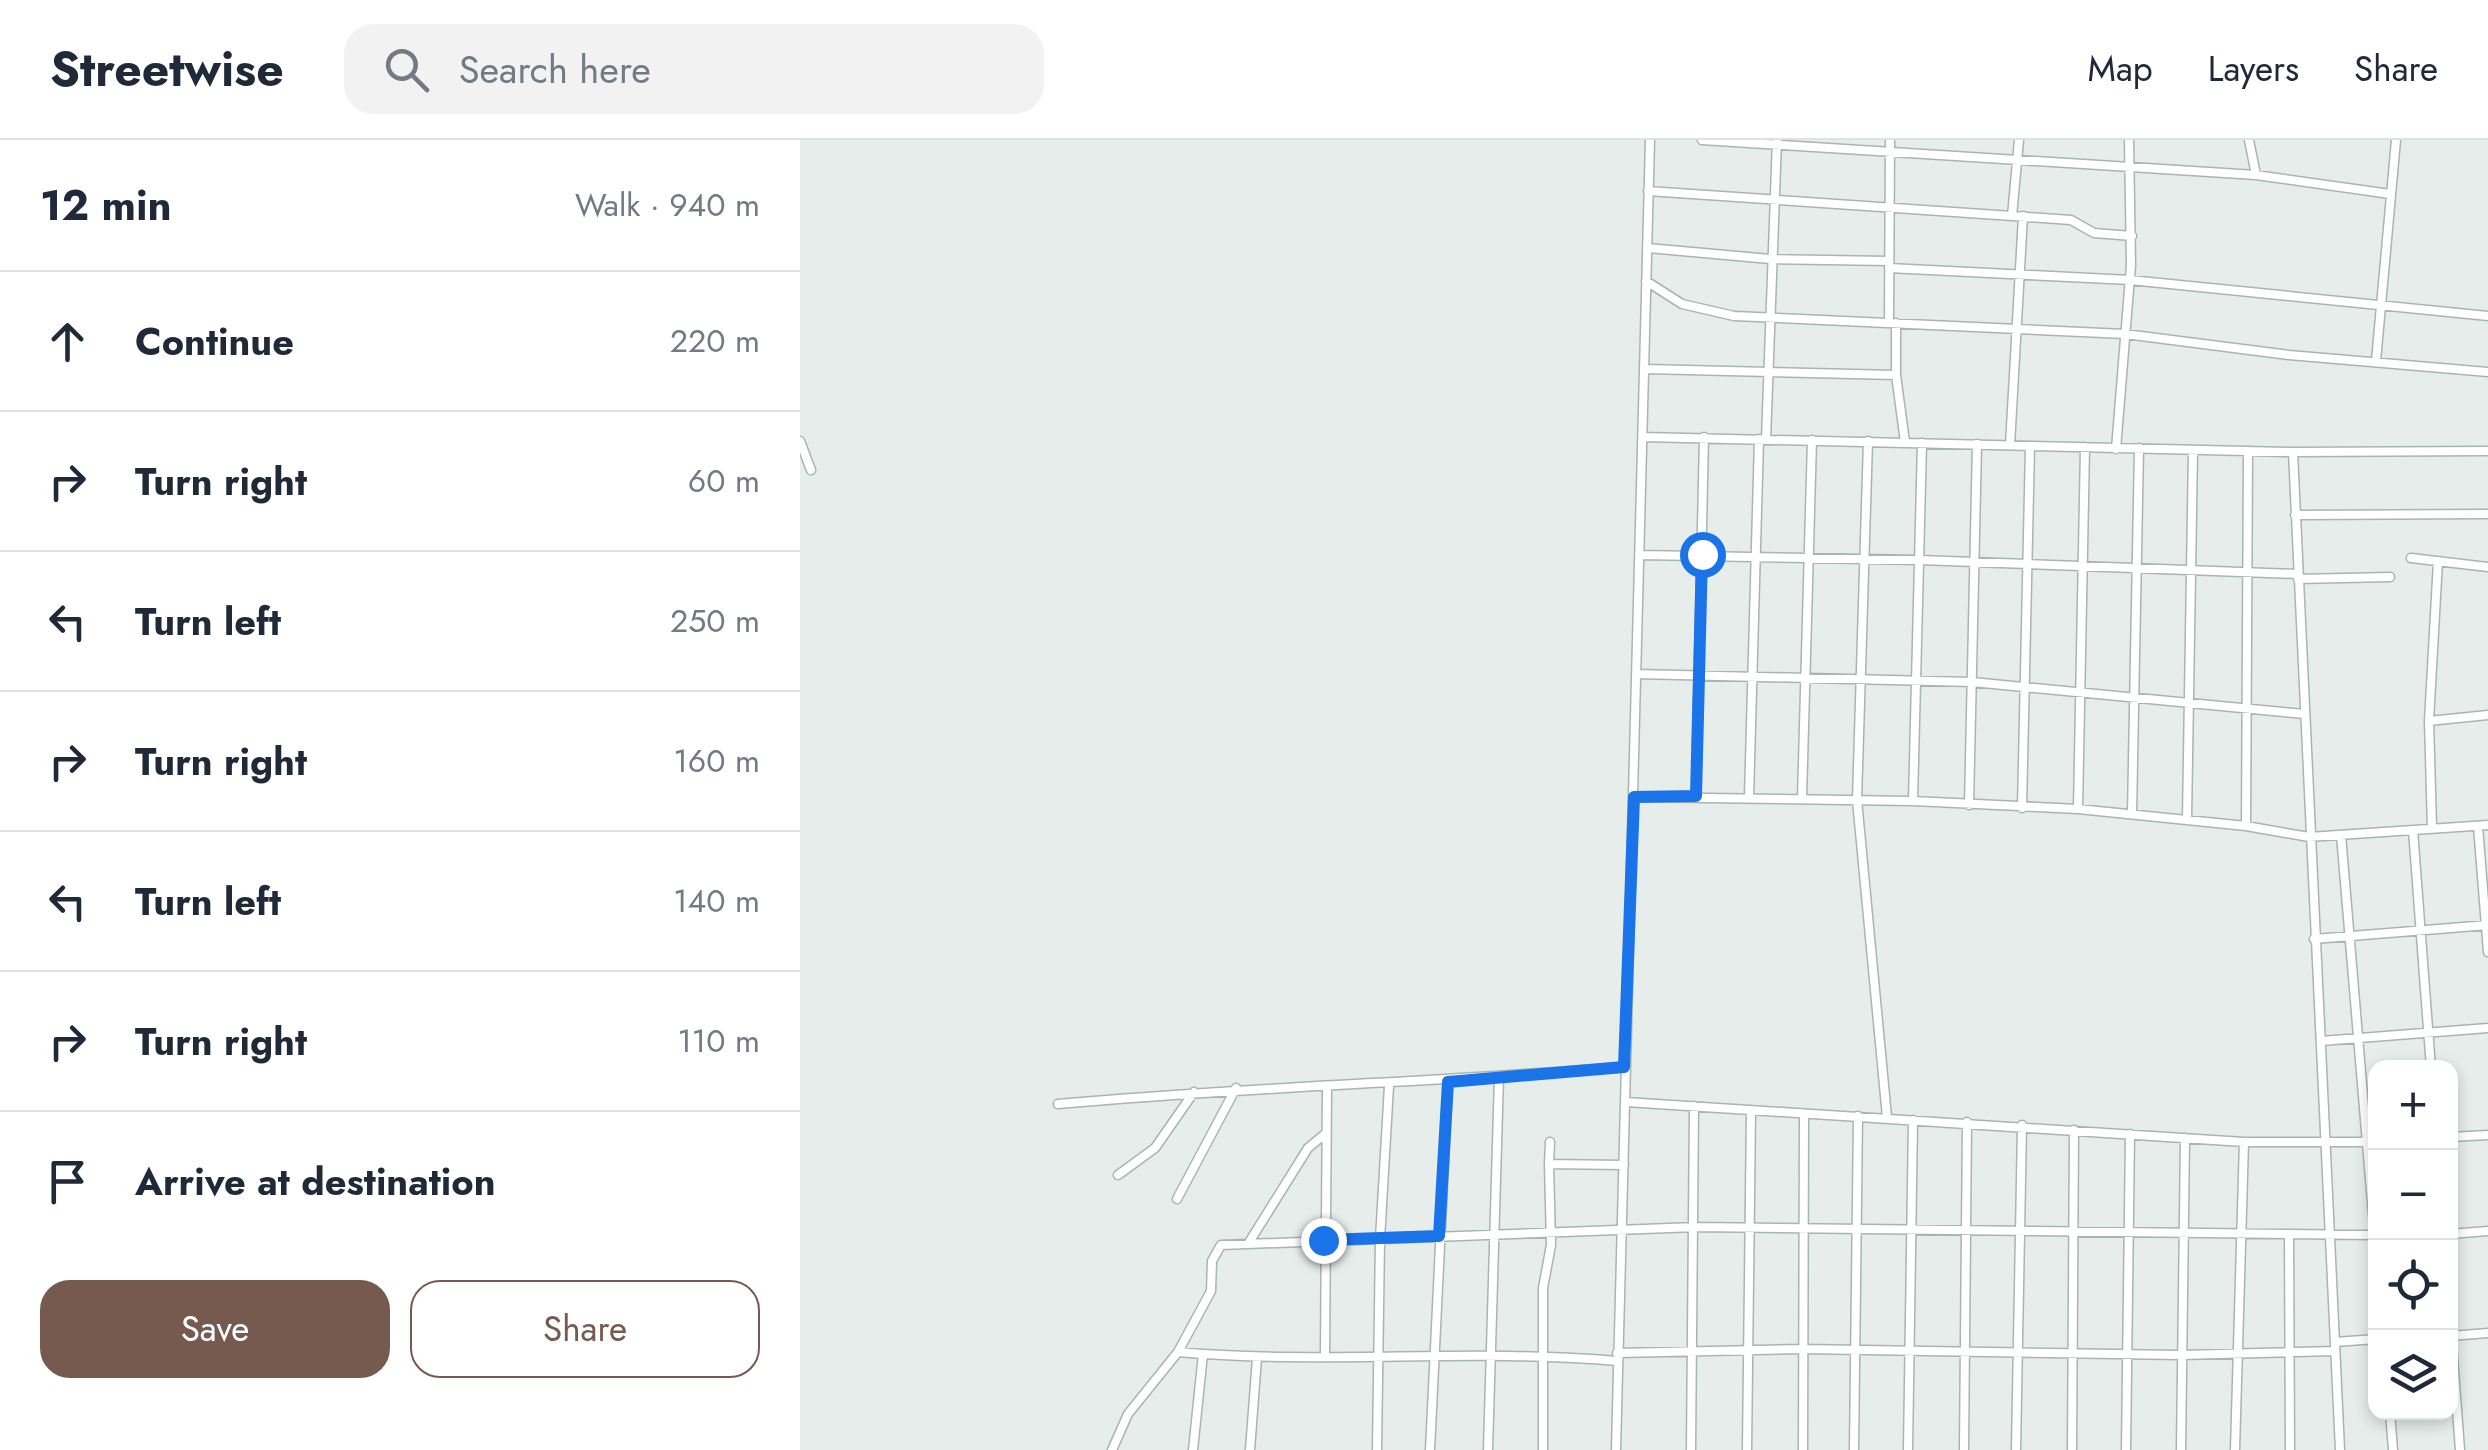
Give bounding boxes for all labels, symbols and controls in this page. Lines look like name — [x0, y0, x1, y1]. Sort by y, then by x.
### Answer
search box — [344, 24, 1044, 114]
text: Streetwise — [50, 35, 284, 104]
icon: search — [379, 42, 434, 97]
text: Search here — [459, 42, 651, 97]
text: Map — [2088, 44, 2153, 94]
text: Layers — [2208, 44, 2299, 94]
text: Share — [2354, 44, 2438, 94]
text: 12 min — [40, 175, 172, 236]
text: Walk · 940 m — [575, 182, 760, 228]
icon: ahead — [40, 314, 95, 369]
text: Continue — [135, 314, 294, 369]
text: 220 m — [670, 318, 760, 364]
icon: right — [40, 454, 95, 509]
text: Turn right — [135, 454, 307, 509]
text: 60 m — [688, 458, 760, 504]
route start — [1680, 532, 1726, 578]
icon: left — [40, 594, 95, 649]
text: Turn left — [135, 594, 281, 649]
text: 250 m — [670, 598, 760, 644]
icon: right — [40, 734, 95, 789]
text: Turn right — [135, 734, 307, 789]
text: 160 m — [673, 738, 760, 784]
icon: left — [40, 874, 95, 929]
text: Turn left — [135, 874, 281, 929]
text: 140 m — [673, 878, 760, 924]
icon: right — [40, 1014, 95, 1069]
text: Turn right — [135, 1014, 307, 1069]
text: 110 m — [677, 1018, 760, 1064]
map controls — [2368, 1060, 2458, 1420]
button: + — [2368, 1060, 2458, 1150]
button: − — [2368, 1150, 2458, 1240]
icon: arrive — [40, 1154, 95, 1209]
text: Arrive at destination — [135, 1154, 496, 1209]
route end — [1301, 1218, 1347, 1264]
button: locate — [2368, 1240, 2458, 1330]
button: Save — [40, 1280, 390, 1378]
button: Share — [410, 1280, 760, 1378]
button: layers — [2368, 1330, 2458, 1420]

